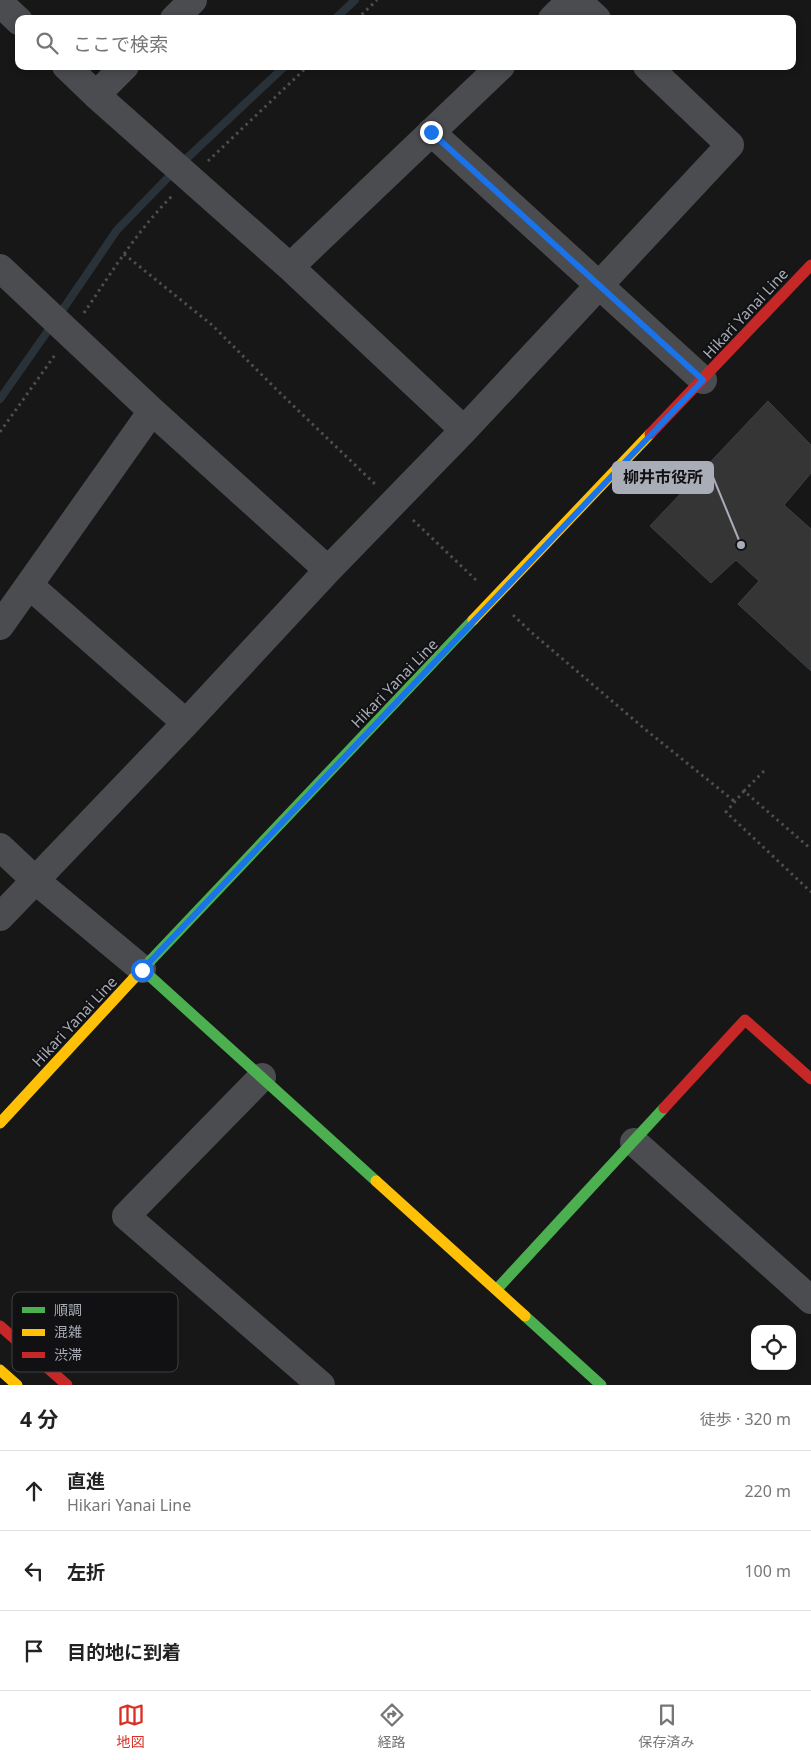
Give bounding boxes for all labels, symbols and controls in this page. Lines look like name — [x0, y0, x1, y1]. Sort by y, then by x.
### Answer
search box — [15, 15, 796, 70]
icon: search — [33, 29, 61, 57]
text: ここで検索 — [73, 31, 168, 57]
route end — [420, 121, 443, 144]
street label: Hikari Yanai Line — [698, 264, 792, 362]
callout: 柳井市役所 — [613, 462, 713, 493]
text: 柳井市役所 — [623, 466, 703, 488]
street label: Hikari Yanai Line — [346, 634, 442, 732]
route start — [131, 959, 154, 982]
street label: Hikari Yanai Line — [27, 972, 121, 1070]
legend — [12, 1292, 178, 1372]
text: 順調 — [54, 1300, 82, 1319]
text: 混雑 — [54, 1322, 82, 1341]
map controls — [751, 1325, 796, 1370]
button: locate — [751, 1325, 796, 1370]
text: 渋滞 — [54, 1345, 82, 1364]
text: 4 分 — [20, 1405, 58, 1433]
text: 徒歩 · 320 m — [700, 1408, 791, 1430]
text: 直進 — [67, 1468, 105, 1494]
icon: ahead — [20, 1477, 48, 1505]
text: 220 m — [744, 1480, 791, 1502]
text: Hikari Yanai Line — [67, 1494, 191, 1516]
icon: left — [20, 1557, 48, 1585]
text: 左折 — [67, 1559, 105, 1585]
text: 100 m — [744, 1560, 791, 1582]
icon: arrive — [20, 1637, 48, 1665]
text: 目的地に到着 — [67, 1639, 181, 1665]
tab: 地図 — [117, 1701, 145, 1751]
tab: 経路 — [378, 1701, 406, 1751]
tab: 保存済み — [639, 1701, 695, 1751]

